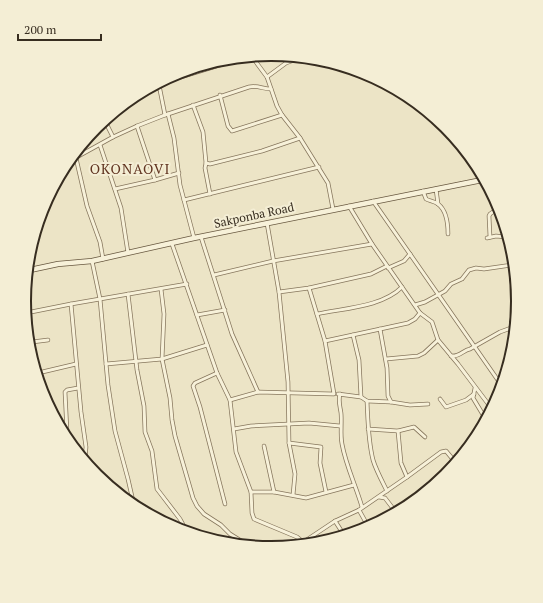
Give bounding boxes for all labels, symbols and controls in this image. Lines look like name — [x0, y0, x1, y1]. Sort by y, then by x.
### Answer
scale bar — [18, 16, 101, 42]
text: 200 m — [24, 22, 57, 37]
district label: OKONAOVI — [90, 159, 170, 178]
street label: Sakponba Road — [213, 199, 296, 231]

